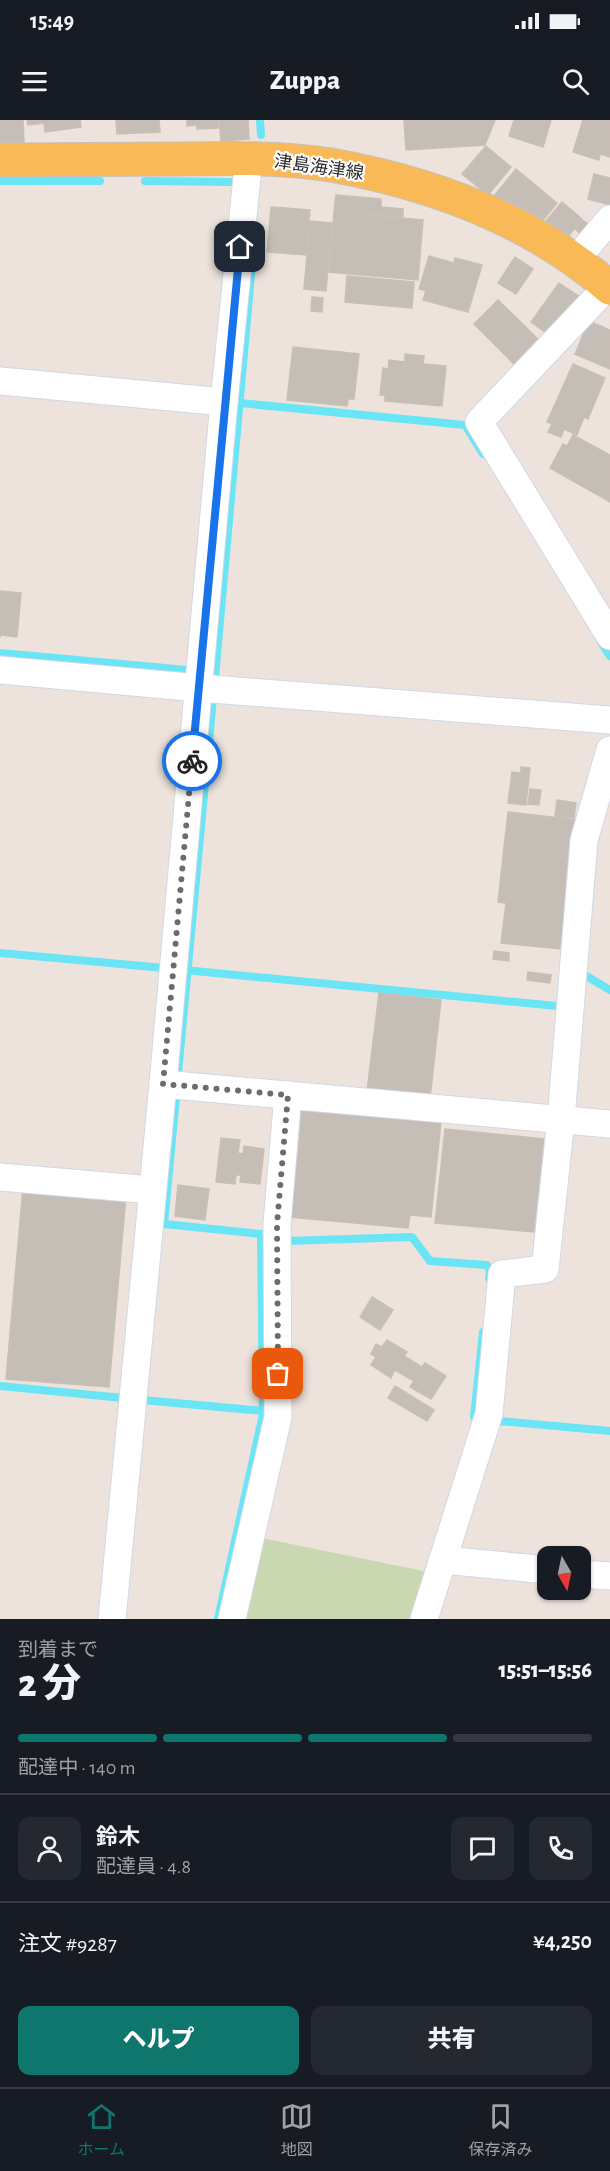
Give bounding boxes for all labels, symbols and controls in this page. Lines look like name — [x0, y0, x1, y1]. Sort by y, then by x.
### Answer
text: 15:49 — [30, 10, 74, 32]
icon: menu — [18, 65, 51, 98]
icon: search — [559, 65, 592, 98]
text: Zuppa — [270, 67, 340, 94]
street label: 津島海津線 — [273, 151, 365, 183]
pin — [214, 221, 265, 272]
icon: home — [223, 230, 256, 263]
courier — [162, 731, 222, 791]
icon: bike — [176, 745, 209, 778]
pin — [252, 1348, 303, 1399]
icon: bag — [261, 1357, 294, 1390]
north arrow — [537, 1546, 591, 1600]
map controls — [537, 1546, 591, 1600]
text: 到着まで — [18, 1640, 98, 1660]
text: 15:51–15:56 — [498, 1659, 592, 1681]
text: 2 分 — [18, 1665, 81, 1704]
text: 配達中 · 140 m — [18, 1758, 136, 1778]
button: person — [18, 1817, 81, 1880]
button: chat — [451, 1817, 514, 1880]
button: phone — [529, 1817, 592, 1880]
text: 鈴木 — [96, 1826, 140, 1848]
text: 配達員 · 4.8 — [96, 1857, 191, 1877]
text: ¥4,250 — [533, 1930, 592, 1952]
text: 注文 #9287 — [18, 1933, 117, 1955]
button: ヘルプ — [18, 2006, 299, 2075]
button: 共有 — [311, 2006, 592, 2075]
tab: ホーム — [78, 2100, 125, 2160]
tab: 地図 — [280, 2100, 313, 2160]
tab: 保存済み — [468, 2100, 532, 2160]

